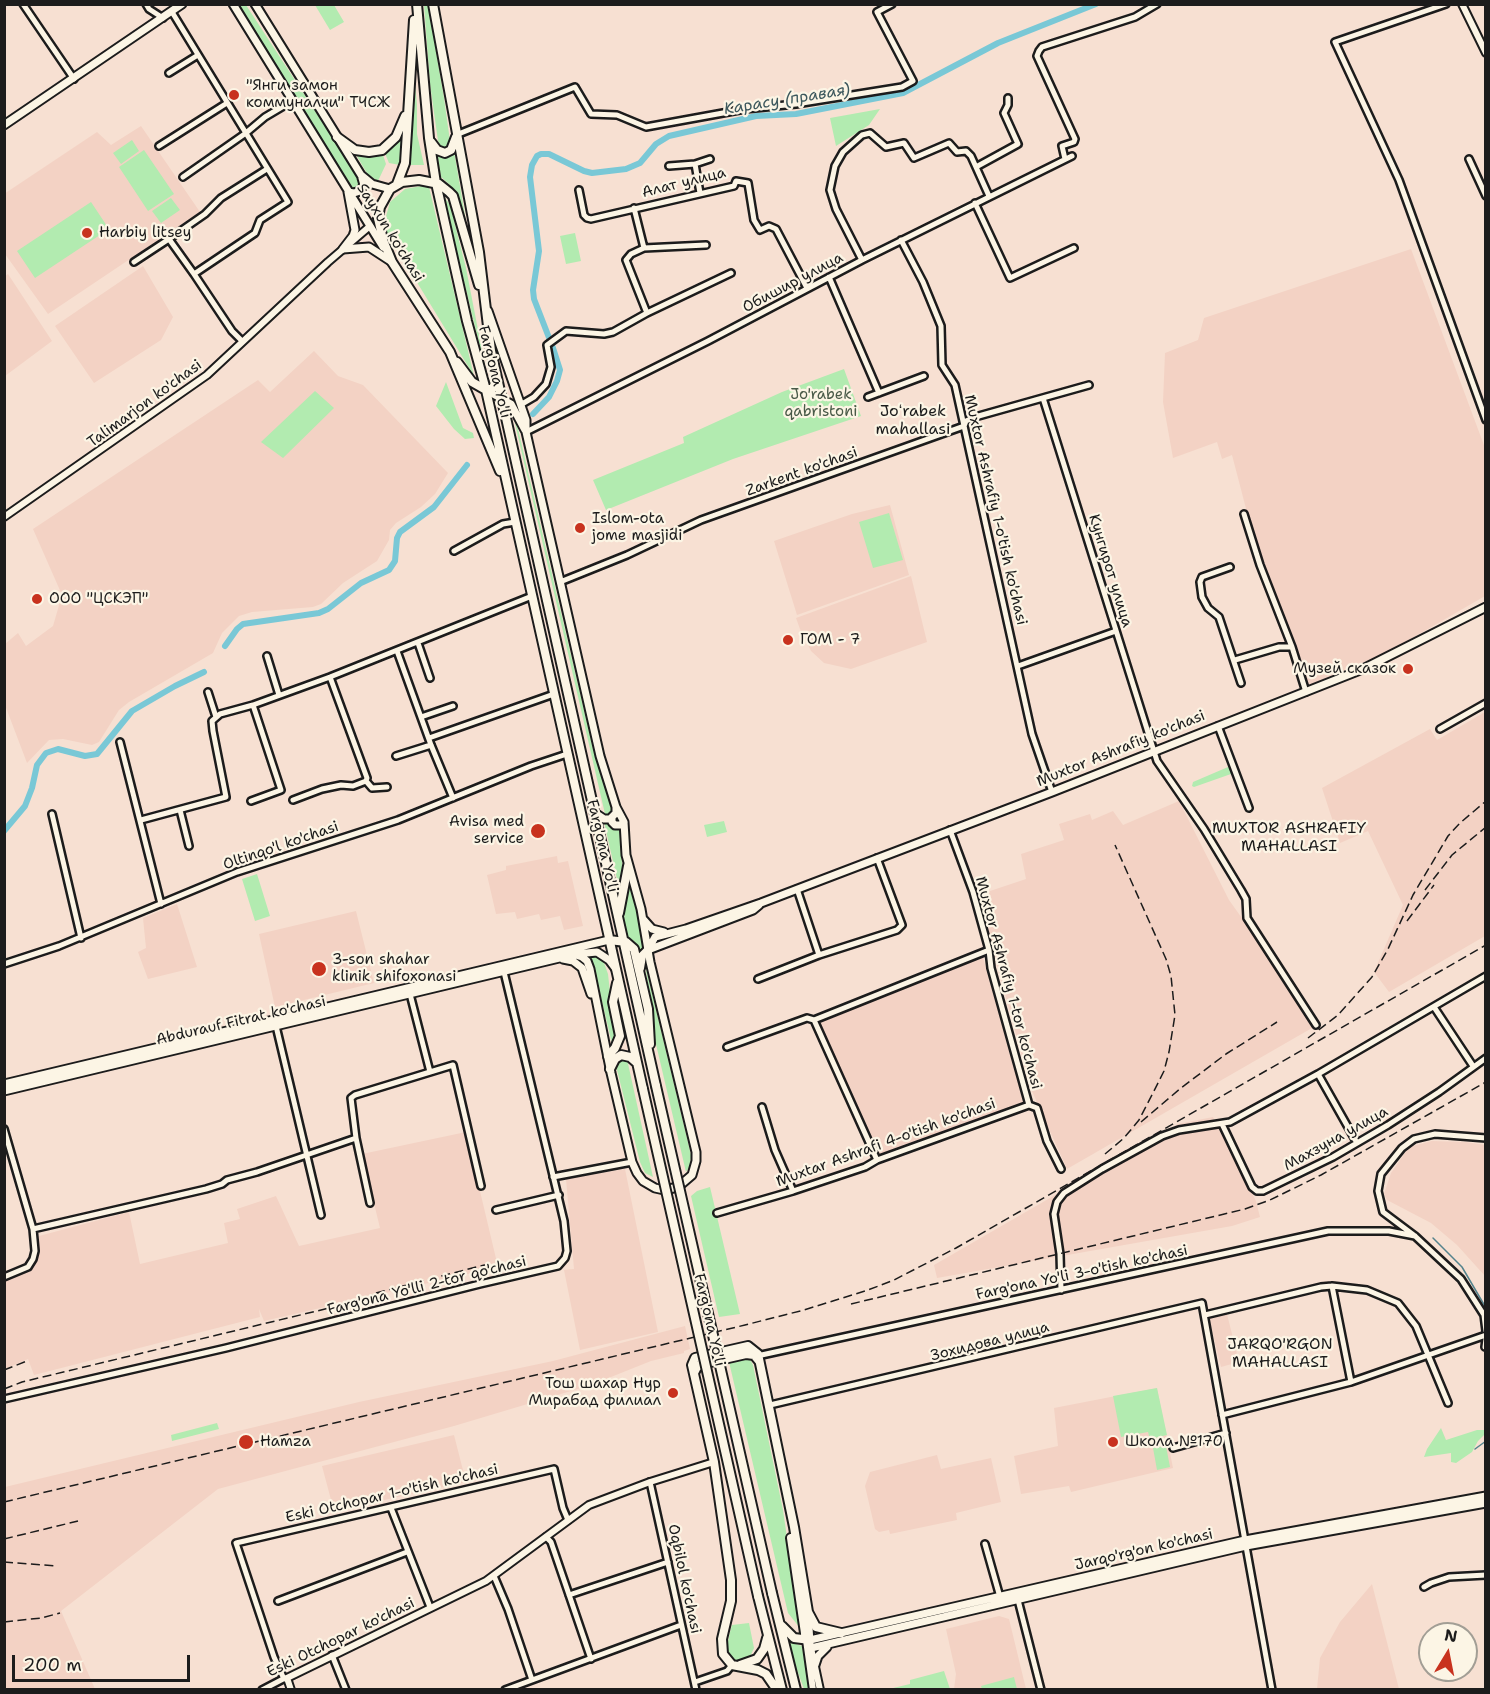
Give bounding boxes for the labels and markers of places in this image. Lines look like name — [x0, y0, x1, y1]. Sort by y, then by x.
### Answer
place label: "Янги замон коммуналчи" ТЧСЖ — [246, 77, 390, 112]
marker: "Янги замон коммуналчи" ТЧСЖ — [227, 88, 241, 102]
place label: Harbiy litsey — [99, 224, 191, 242]
marker: Harbiy litsey — [80, 226, 94, 240]
place label: Islom-ota jome masjidi — [592, 510, 682, 545]
marker: Islom-ota jome masjidi — [573, 521, 587, 535]
place label: ООО "ЦСКЭП" — [49, 590, 148, 608]
marker: ООО "ЦСКЭП" — [30, 592, 44, 606]
place label: ГОМ - 7 — [800, 631, 860, 649]
marker: ГОМ - 7 — [781, 633, 795, 647]
place label: Музей сказок — [1293, 660, 1396, 678]
marker: Музей сказок — [1401, 662, 1415, 676]
place label: Avisa med service — [449, 813, 524, 848]
marker: Avisa med service — [529, 822, 547, 840]
place label: 3-son shahar klinik shifoxonasi — [332, 951, 456, 986]
marker: 3-son shahar klinik shifoxonasi — [310, 960, 328, 978]
place label: Тош шахар Нур Мирабад филиал — [528, 1375, 661, 1410]
marker: Тош шахар Нур Мирабад филиал — [666, 1386, 680, 1400]
marker: Hamza — [237, 1433, 255, 1451]
place label: Hamza — [260, 1433, 311, 1451]
place label: Школа №170 — [1125, 1433, 1223, 1451]
marker: Школа №170 — [1106, 1435, 1120, 1449]

